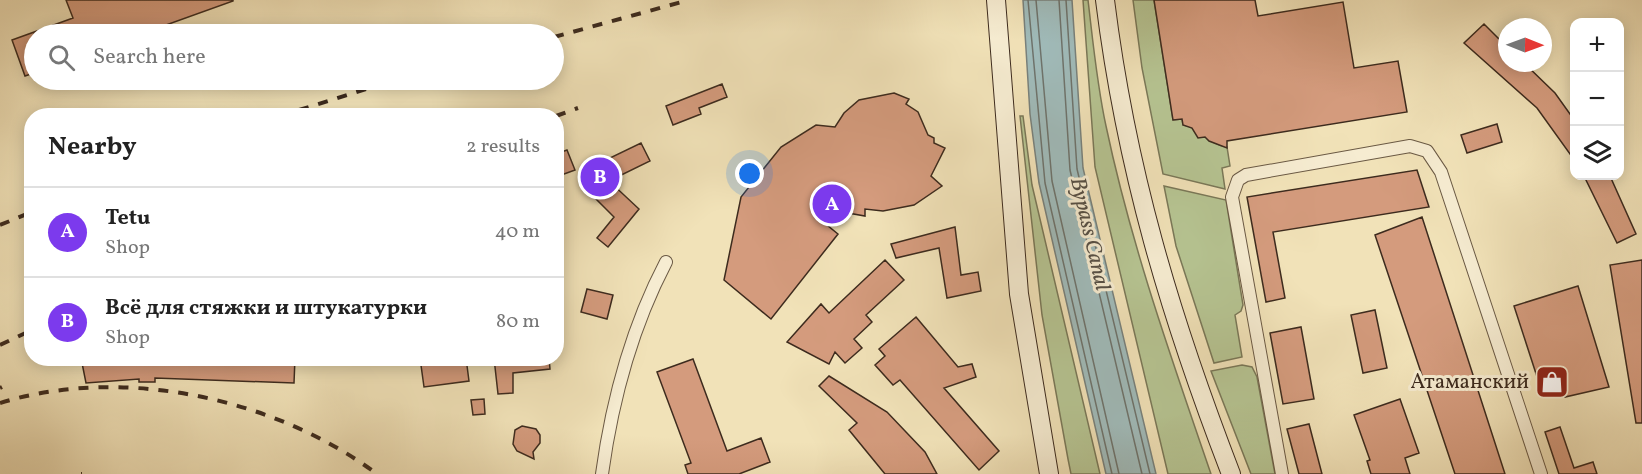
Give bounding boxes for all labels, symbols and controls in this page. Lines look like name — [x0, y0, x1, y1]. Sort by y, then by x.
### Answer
north arrow — [1498, 18, 1552, 72]
map controls — [1570, 18, 1624, 180]
button: + — [1570, 18, 1624, 72]
search box — [24, 24, 564, 90]
icon: search — [45, 41, 78, 74]
text: Search here — [93, 42, 206, 73]
button: − — [1570, 72, 1624, 126]
button: layers — [1570, 126, 1624, 180]
text: Nearby — [48, 129, 137, 165]
text: 2 results — [466, 133, 540, 161]
pin: B — [580, 154, 620, 200]
your location — [735, 159, 764, 188]
water label: Bypass Canal — [1061, 174, 1117, 294]
pin: A — [812, 182, 852, 226]
text: Tetu — [105, 203, 150, 234]
text: A — [60, 218, 75, 246]
text: 40 m — [495, 218, 540, 246]
text: Shop — [105, 234, 150, 262]
text: Всё для стяжки и штукатурки — [105, 293, 427, 324]
text: B — [61, 308, 74, 336]
text: 80 m — [496, 308, 540, 336]
text: Shop — [105, 324, 150, 352]
shop icon: Атаманский — [1534, 364, 1570, 400]
place label: Атаманский — [1411, 368, 1529, 397]

